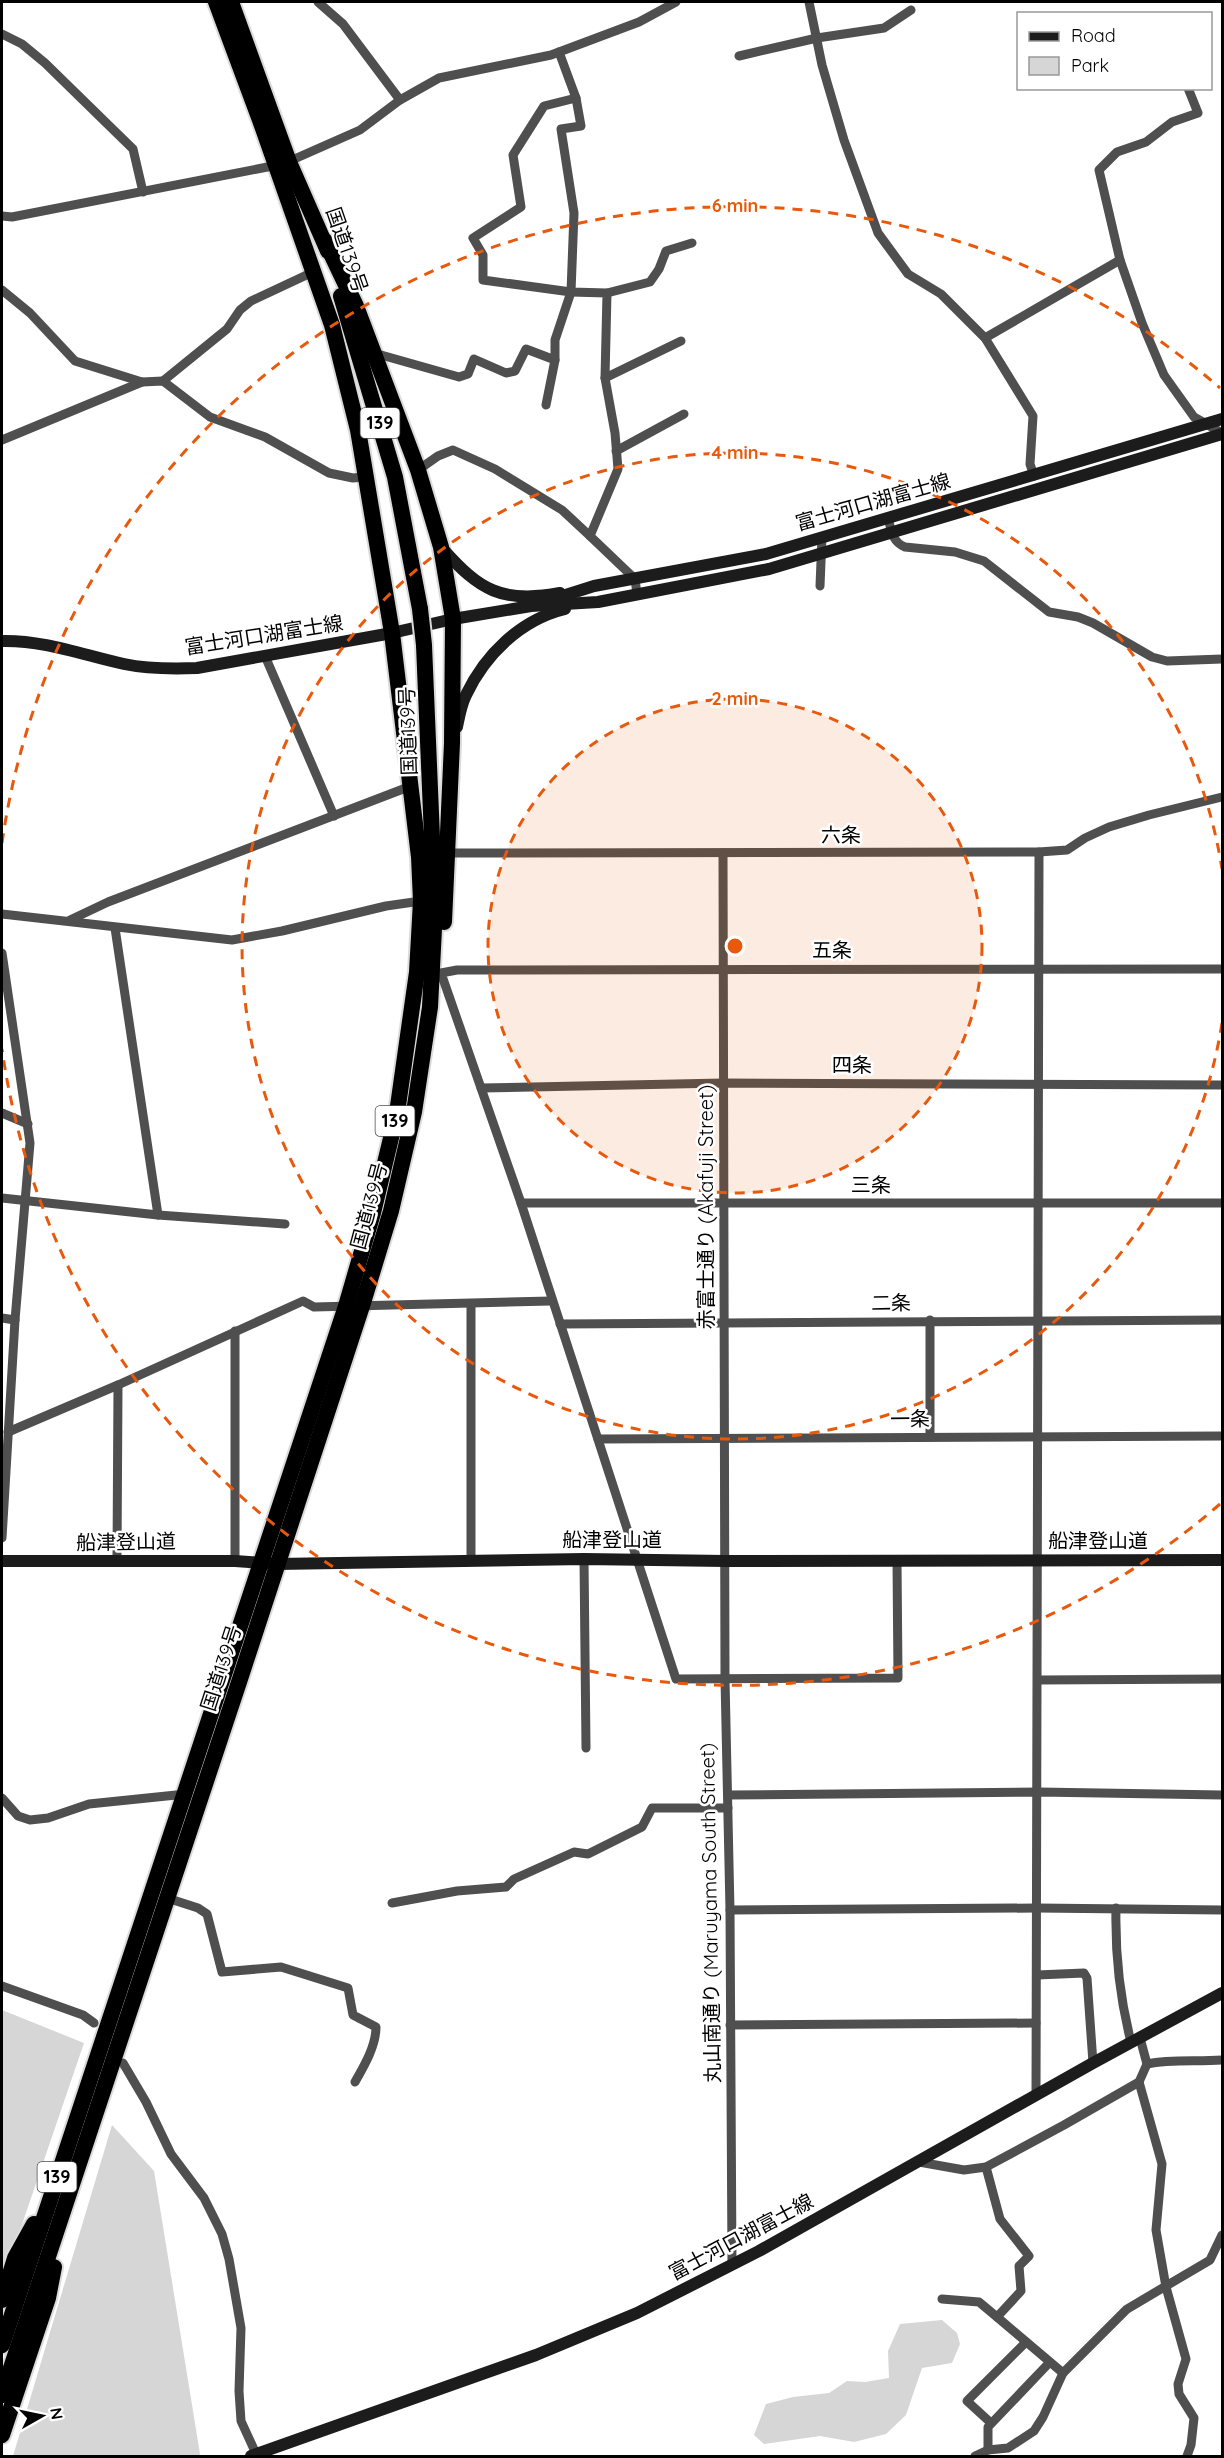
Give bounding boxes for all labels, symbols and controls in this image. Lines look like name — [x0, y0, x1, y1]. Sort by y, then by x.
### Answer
legend — [1017, 12, 1212, 90]
text: Road — [1071, 24, 1116, 47]
text: Park — [1071, 54, 1109, 77]
text: 6 min — [712, 194, 758, 217]
street label: 国道139号 — [321, 204, 374, 296]
road number: 139 — [360, 408, 400, 438]
text: 4 min — [711, 441, 759, 464]
street label: 富士河口湖富士線 — [793, 467, 953, 536]
street label: 富士河口湖富士線 — [183, 610, 345, 659]
street label: 国道139号 — [393, 686, 422, 776]
text: 2 min — [712, 687, 758, 710]
street label: 六条 — [821, 822, 861, 847]
centre of rings — [725, 936, 745, 956]
street label: 五条 — [812, 937, 852, 962]
street label: 四条 — [832, 1052, 872, 1077]
street label: 赤富士通り (Akafuji Street) — [693, 1085, 718, 1329]
road number: 139 — [376, 1106, 414, 1136]
street label: 国道139号 — [345, 1160, 392, 1252]
street label: 三条 — [851, 1172, 891, 1197]
street label: 二条 — [871, 1290, 911, 1315]
street label: 一条 — [890, 1406, 930, 1431]
street label: 船津登山道 — [562, 1527, 662, 1552]
street label: 船津登山道 — [76, 1528, 176, 1555]
street label: 船津登山道 — [1048, 1528, 1148, 1553]
street label: 国道139号 — [195, 1622, 246, 1714]
street label: 丸山南通り (Maruyama South Street) — [694, 1743, 725, 2083]
road number: 139 — [38, 2162, 76, 2192]
street label: 富士河口湖富士線 — [664, 2188, 817, 2285]
north arrow — [12, 2386, 72, 2446]
text: N — [46, 2406, 68, 2421]

